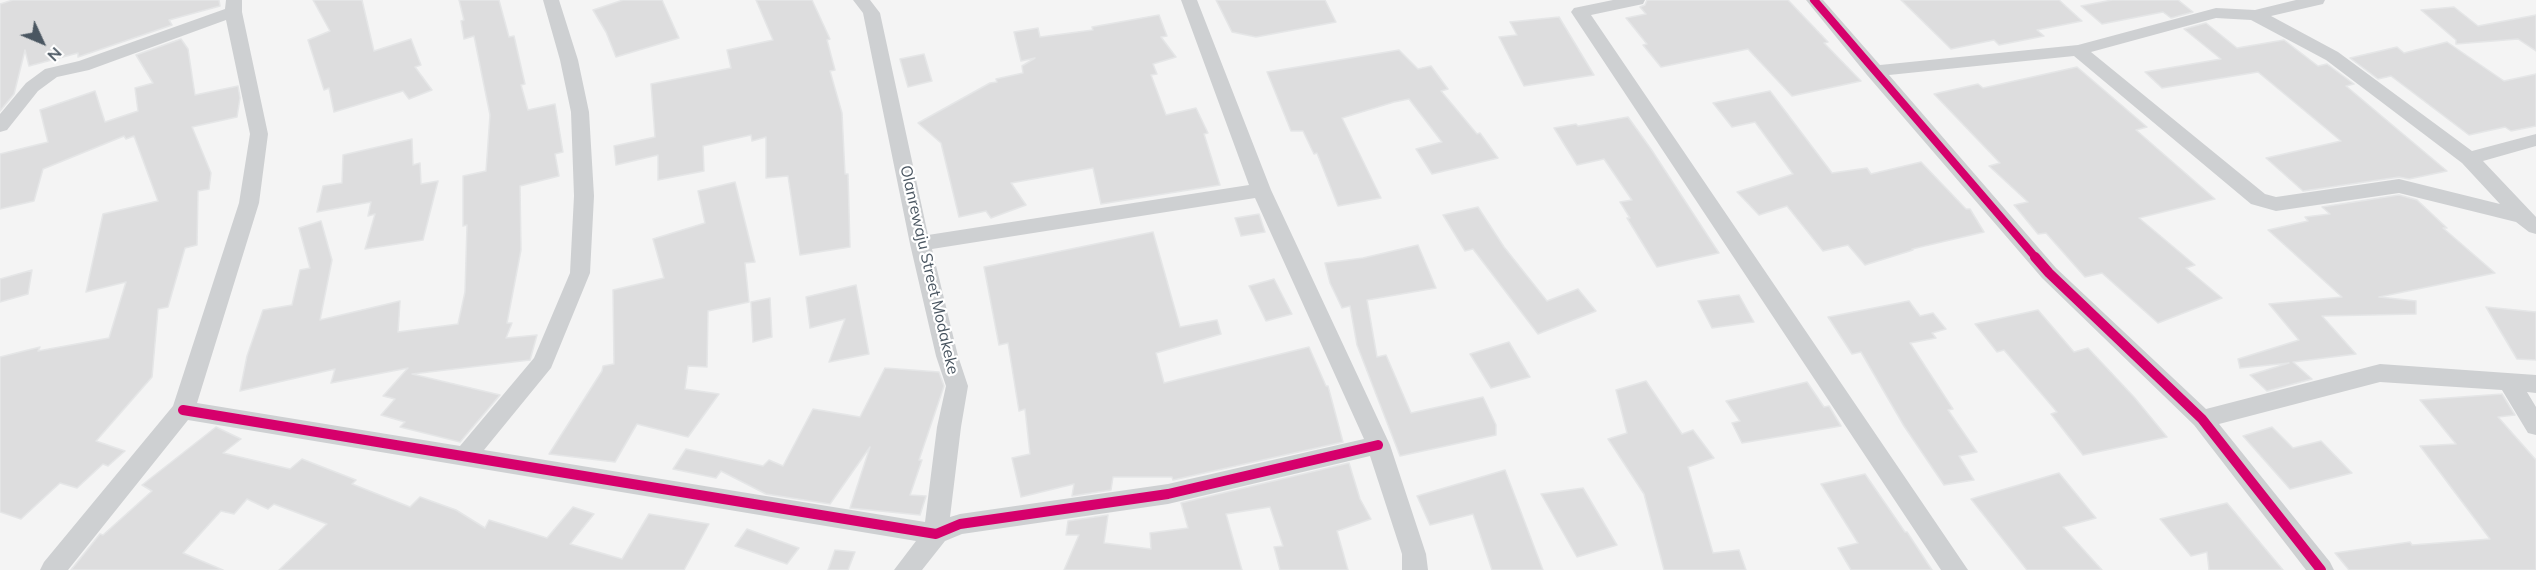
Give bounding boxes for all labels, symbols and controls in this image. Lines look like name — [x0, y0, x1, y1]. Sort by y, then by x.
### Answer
north arrow — [12, 12, 72, 72]
text: N — [44, 43, 66, 66]
street label: Olanrewaju Street Modakeke — [896, 164, 962, 376]

